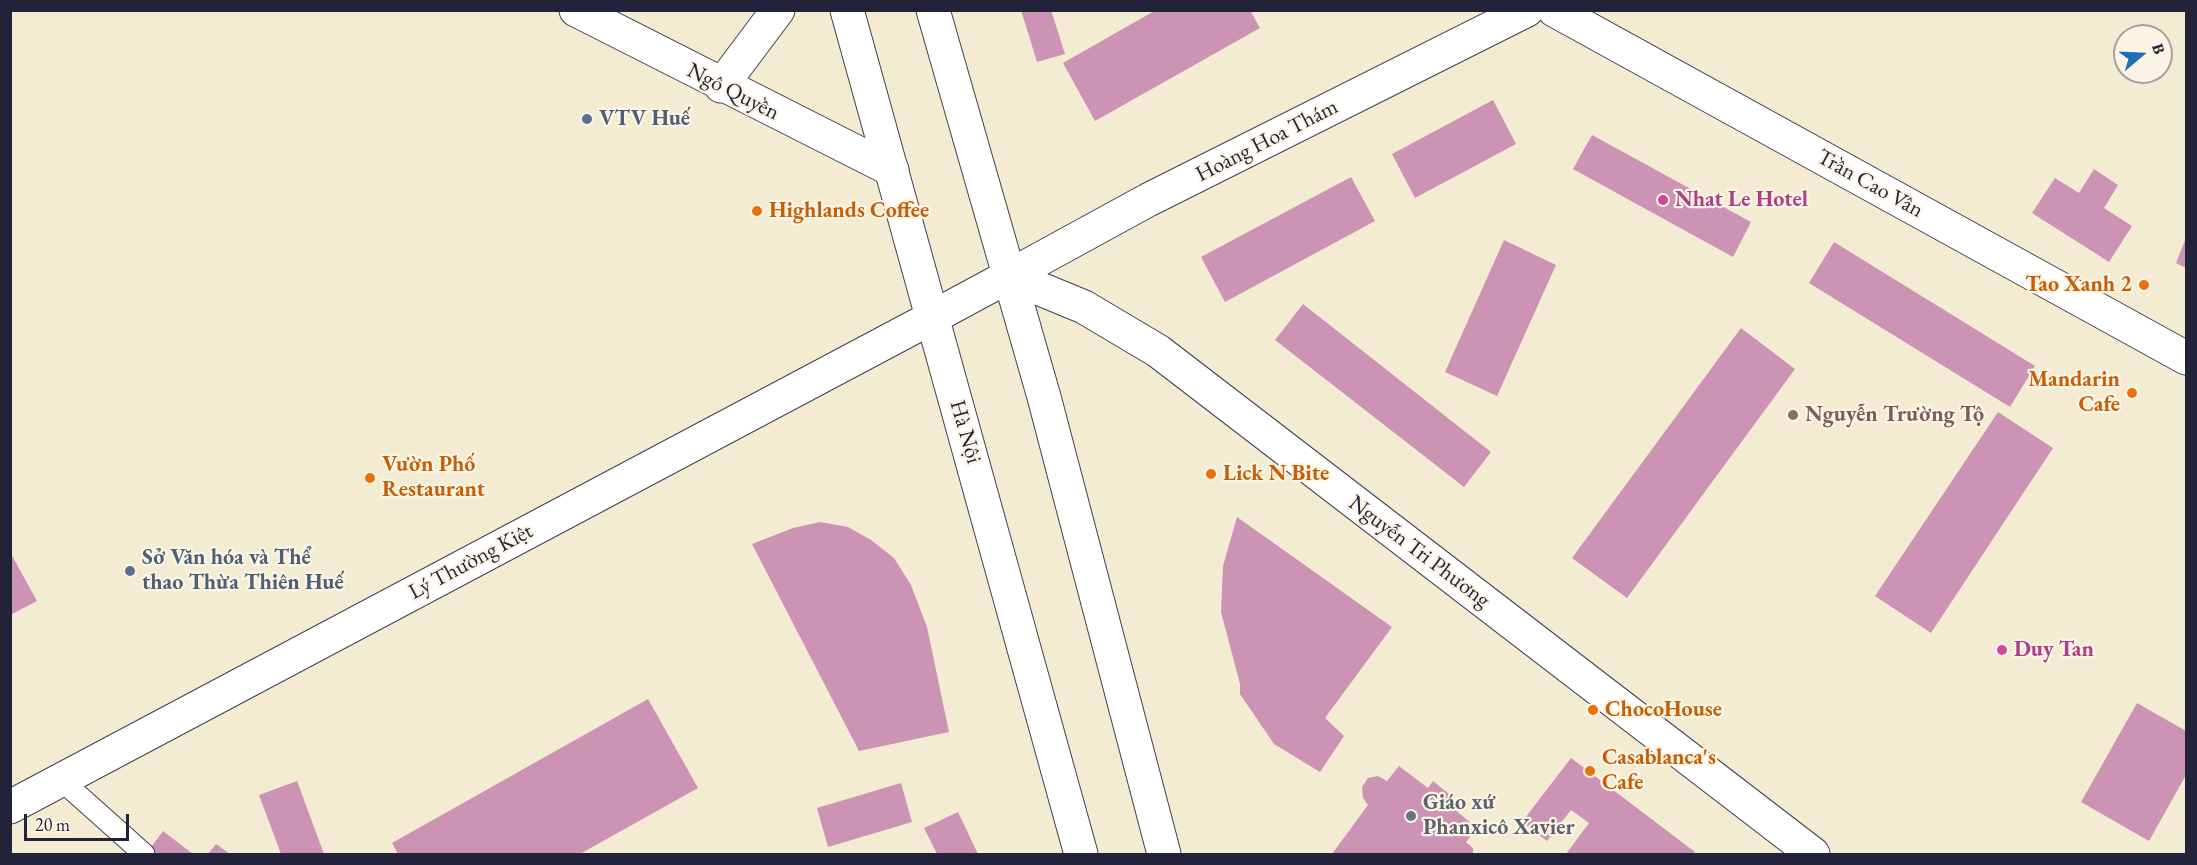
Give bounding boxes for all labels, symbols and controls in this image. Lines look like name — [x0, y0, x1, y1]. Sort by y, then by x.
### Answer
north arrow — [2113, 24, 2173, 84]
text: B — [2147, 40, 2170, 57]
street label: Ngô Quyền — [682, 58, 784, 126]
street label: Hoàng Hoa Thám — [1191, 94, 1343, 188]
place label: VTV Huế — [599, 106, 690, 132]
marker: VTV Huế — [580, 112, 594, 126]
street label: Trần Cao Vân — [1812, 144, 1928, 224]
place label: Nhat Le Hotel — [1675, 187, 1808, 213]
marker: Nhat Le Hotel — [1656, 193, 1670, 207]
place label: Highlands Coffee — [769, 198, 929, 224]
marker: Highlands Coffee — [750, 204, 764, 218]
place label: Tao Xanh 2 — [2025, 272, 2132, 298]
marker: Tao Xanh 2 — [2137, 278, 2151, 292]
place label: Mandarin Cafe — [2028, 367, 2120, 418]
marker: Mandarin Cafe — [2125, 386, 2139, 400]
street label: Hà Nội — [943, 397, 987, 467]
place label: Nguyễn Trường Tộ — [1805, 402, 1984, 428]
marker: Nguyễn Trường Tộ — [1786, 408, 1800, 422]
place label: Vườn Phố Restaurant — [382, 452, 485, 504]
place label: Lick N Bite — [1223, 461, 1329, 487]
marker: Lick N Bite — [1204, 467, 1218, 481]
marker: Vườn Phố Restaurant — [363, 471, 377, 485]
street label: Nguyễn Tri Phương — [1343, 490, 1495, 614]
street label: Lý Thường Kiệt — [404, 518, 538, 606]
place label: Sở Văn hóa và Thể thao Thừa Thiên Huế — [142, 545, 344, 596]
marker: Sở Văn hóa và Thể thao Thừa Thiên Huế — [123, 564, 137, 578]
place label: Duy Tan — [2014, 637, 2094, 663]
marker: Duy Tan — [1995, 643, 2009, 657]
place label: ChocoHouse — [1605, 697, 1722, 723]
marker: ChocoHouse — [1586, 703, 1600, 717]
place label: Casablanca's Cafe — [1602, 745, 1716, 796]
marker: Casablanca's Cafe — [1583, 764, 1597, 778]
place label: Giáo xứ Phanxicô Xavier — [1423, 790, 1575, 842]
scale bar — [27, 802, 132, 840]
marker: Giáo xứ Phanxicô Xavier — [1404, 809, 1418, 823]
text: 20 m — [35, 813, 70, 836]

